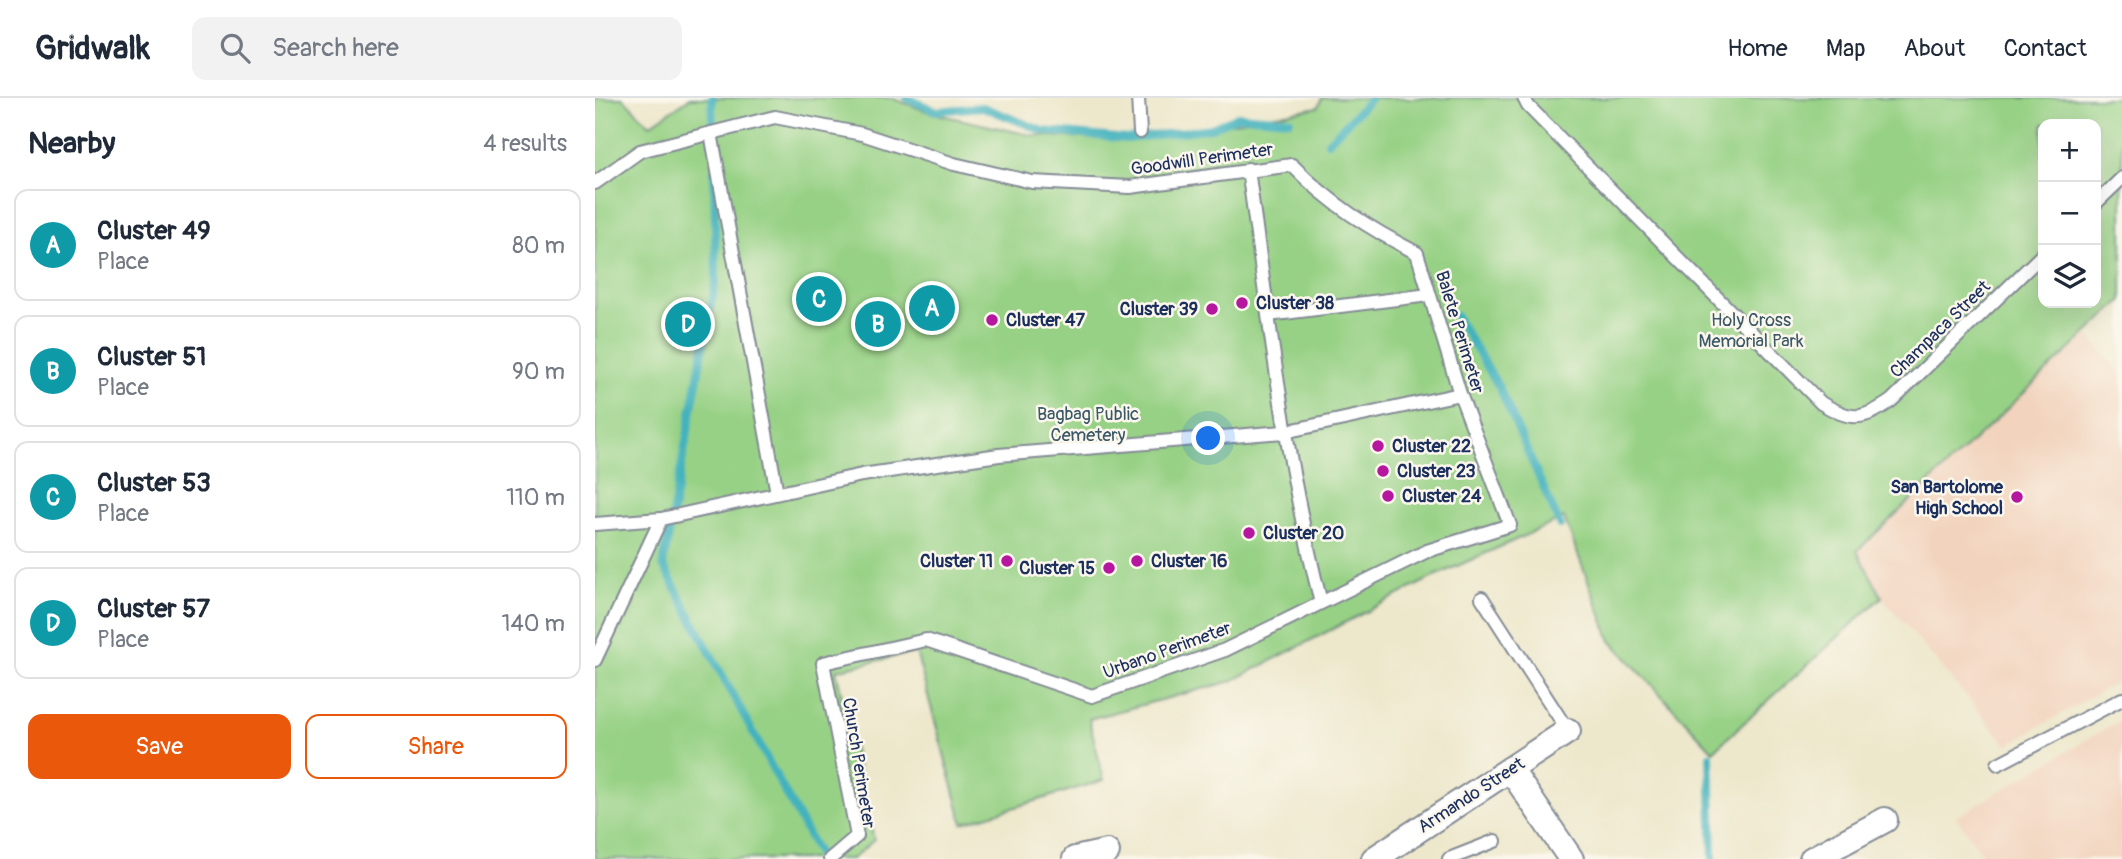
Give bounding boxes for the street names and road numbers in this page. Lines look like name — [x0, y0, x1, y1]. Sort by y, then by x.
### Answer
street label: Goodwill Perimeter — [1129, 138, 1275, 181]
street label: Balete Perimeter — [1430, 268, 1489, 397]
street label: Champaca Street — [1885, 275, 1996, 383]
street label: Urbano Perimeter — [1100, 616, 1235, 684]
street label: Church Perimeter — [837, 696, 880, 831]
street label: Armando Street — [1413, 752, 1530, 839]

